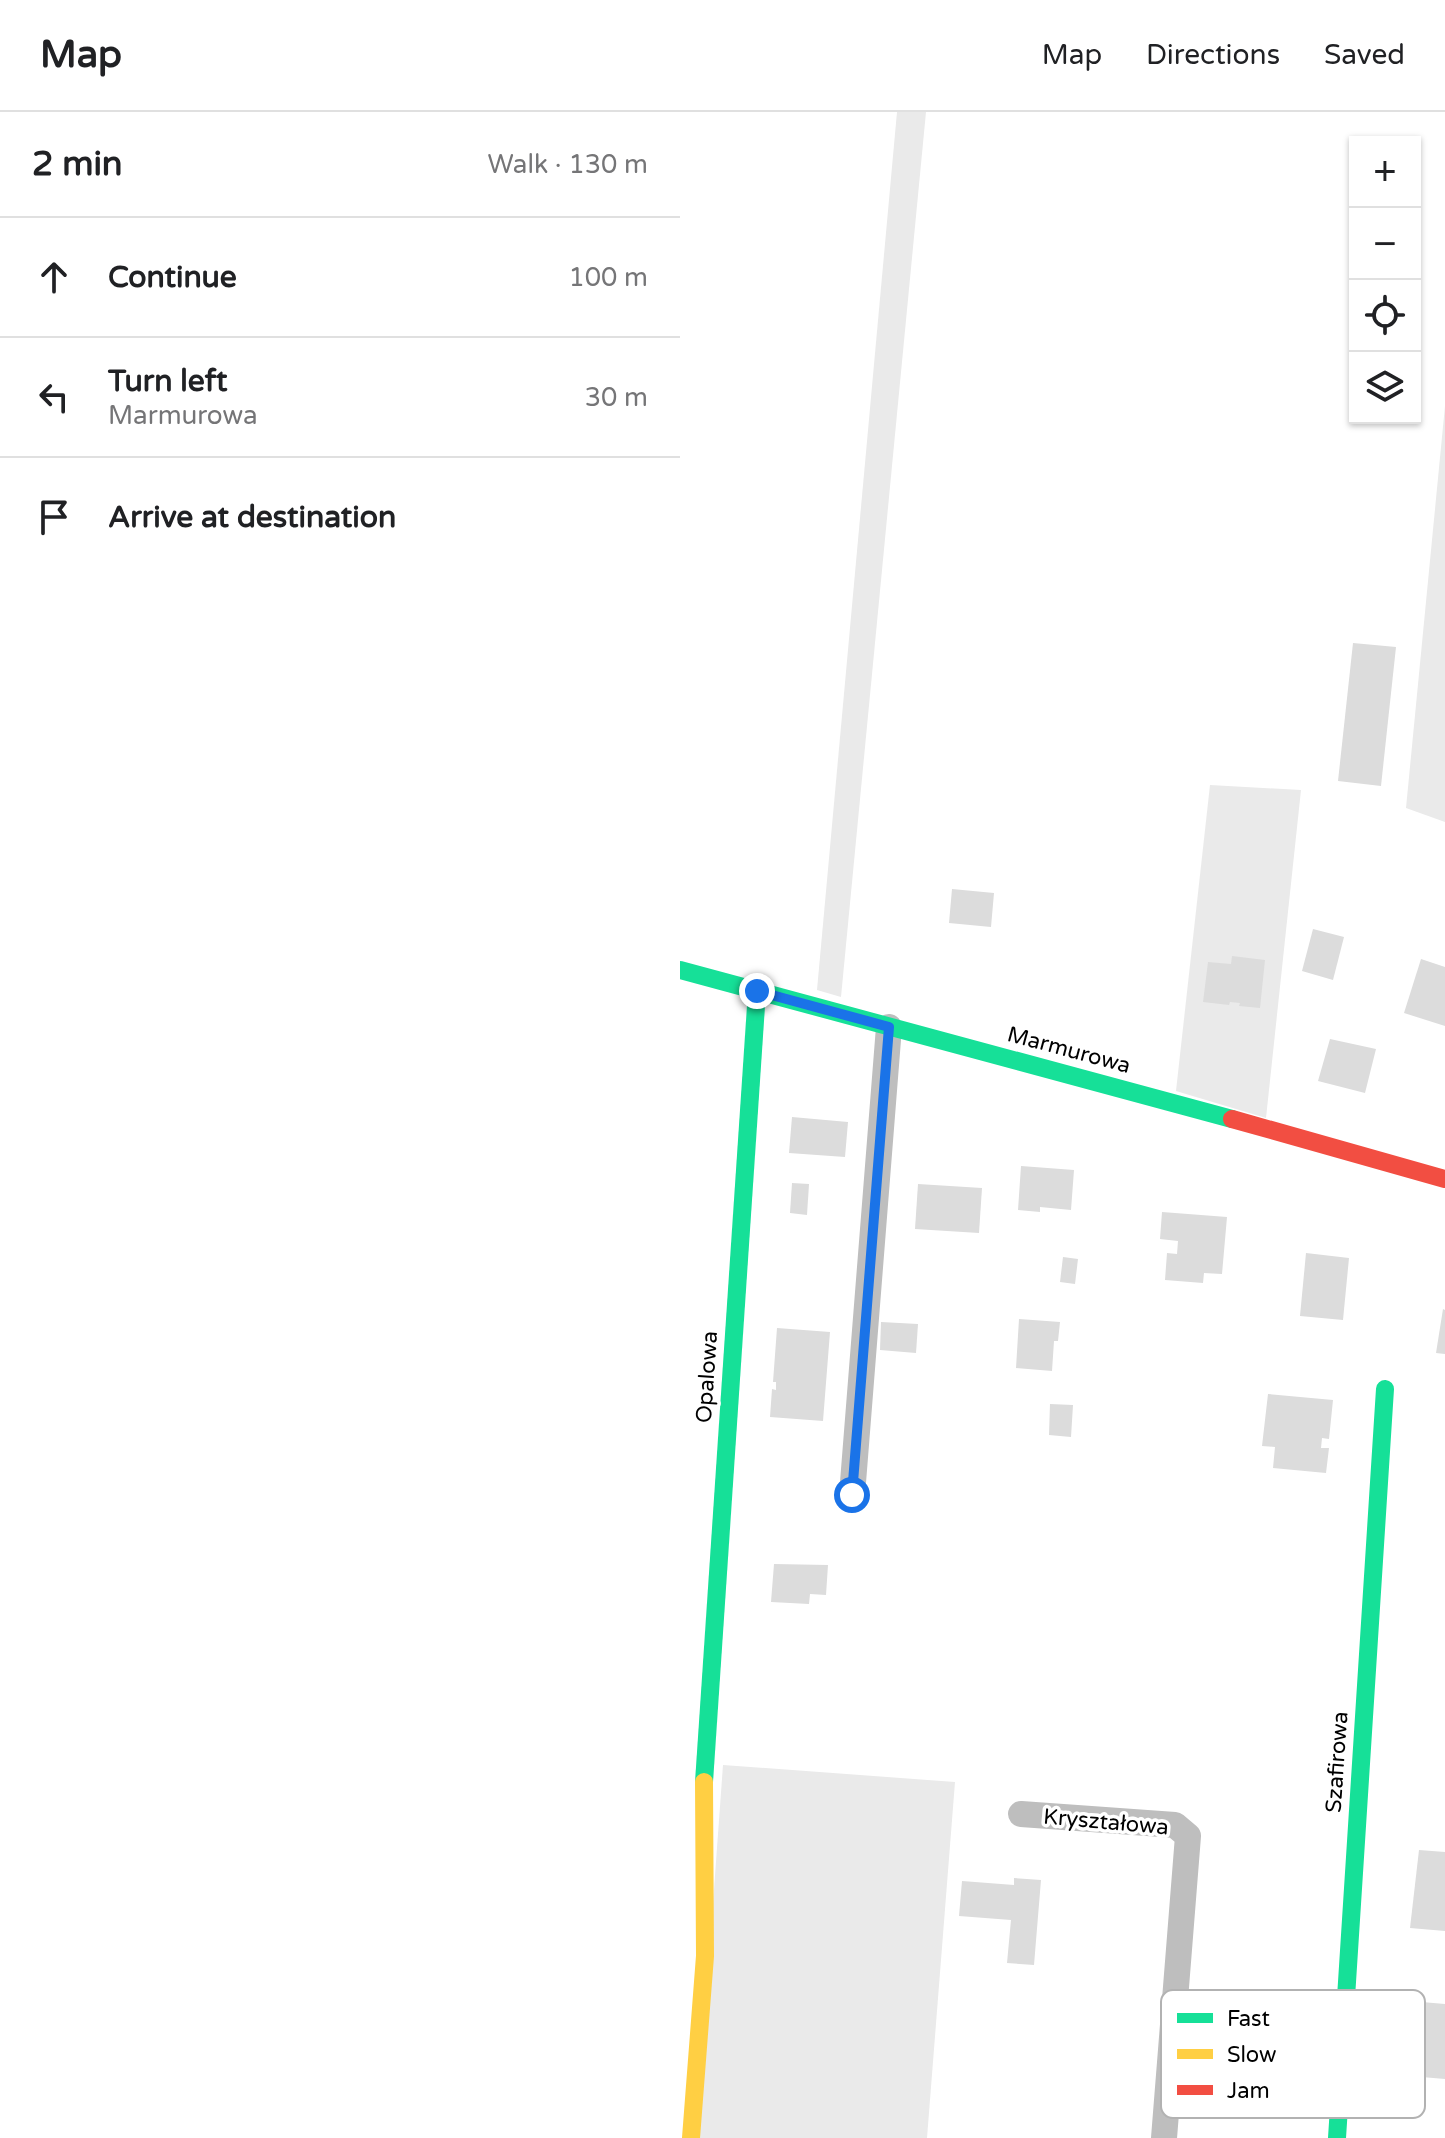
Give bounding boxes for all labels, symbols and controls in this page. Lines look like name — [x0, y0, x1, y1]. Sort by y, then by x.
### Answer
text: Map — [40, 32, 122, 78]
text: Map — [1042, 38, 1102, 72]
text: Directions — [1146, 38, 1280, 72]
text: Saved — [1324, 38, 1405, 72]
map controls — [1349, 136, 1421, 424]
button: + — [1349, 136, 1421, 208]
text: 2 min — [32, 144, 123, 185]
text: Walk · 130 m — [488, 149, 648, 180]
button: − — [1349, 208, 1421, 280]
icon: ahead — [32, 255, 76, 299]
text: Continue — [108, 259, 237, 296]
text: 100 m — [568, 262, 648, 293]
button: locate — [1349, 280, 1421, 352]
button: layers — [1349, 352, 1421, 424]
text: Turn left — [108, 363, 227, 400]
icon: left — [32, 375, 76, 419]
text: 30 m — [585, 382, 648, 413]
text: Marmurowa — [108, 400, 258, 431]
icon: arrive — [32, 495, 76, 539]
text: Arrive at destination — [108, 499, 396, 536]
route end — [739, 973, 775, 1009]
street label: Marmurowa — [1005, 1021, 1133, 1079]
street label: Opalowa — [691, 1330, 723, 1424]
route start — [834, 1477, 870, 1513]
street label: Szafirowa — [1320, 1710, 1354, 1814]
street label: Kryształowa — [1042, 1804, 1170, 1840]
legend — [1161, 1990, 1425, 2118]
text: Fast — [1227, 2006, 1270, 2032]
text: Slow — [1227, 2042, 1277, 2068]
text: Jam — [1227, 2078, 1270, 2104]

